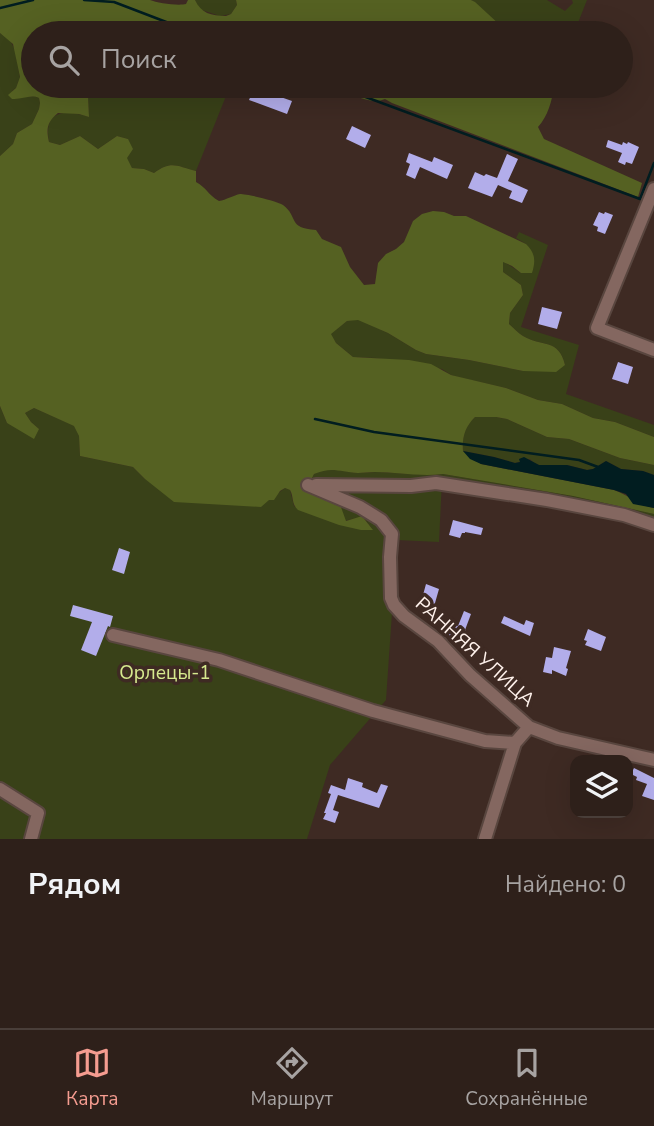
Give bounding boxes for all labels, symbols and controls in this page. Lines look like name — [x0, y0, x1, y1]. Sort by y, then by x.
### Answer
search box — [21, 21, 633, 98]
icon: search — [45, 41, 83, 79]
text: Поиск — [101, 42, 177, 77]
street label: РАННЯЯ УЛИЦА — [409, 591, 541, 713]
park label: Орлецы-1 — [119, 660, 211, 686]
map controls — [570, 755, 633, 818]
button: layers — [570, 755, 633, 818]
text: Рядом — [28, 864, 121, 905]
text: Найдено: 0 — [505, 869, 626, 900]
tab: Карта — [66, 1044, 118, 1112]
tab: Маршрут — [251, 1044, 333, 1112]
tab: Сохранённые — [465, 1044, 588, 1112]

